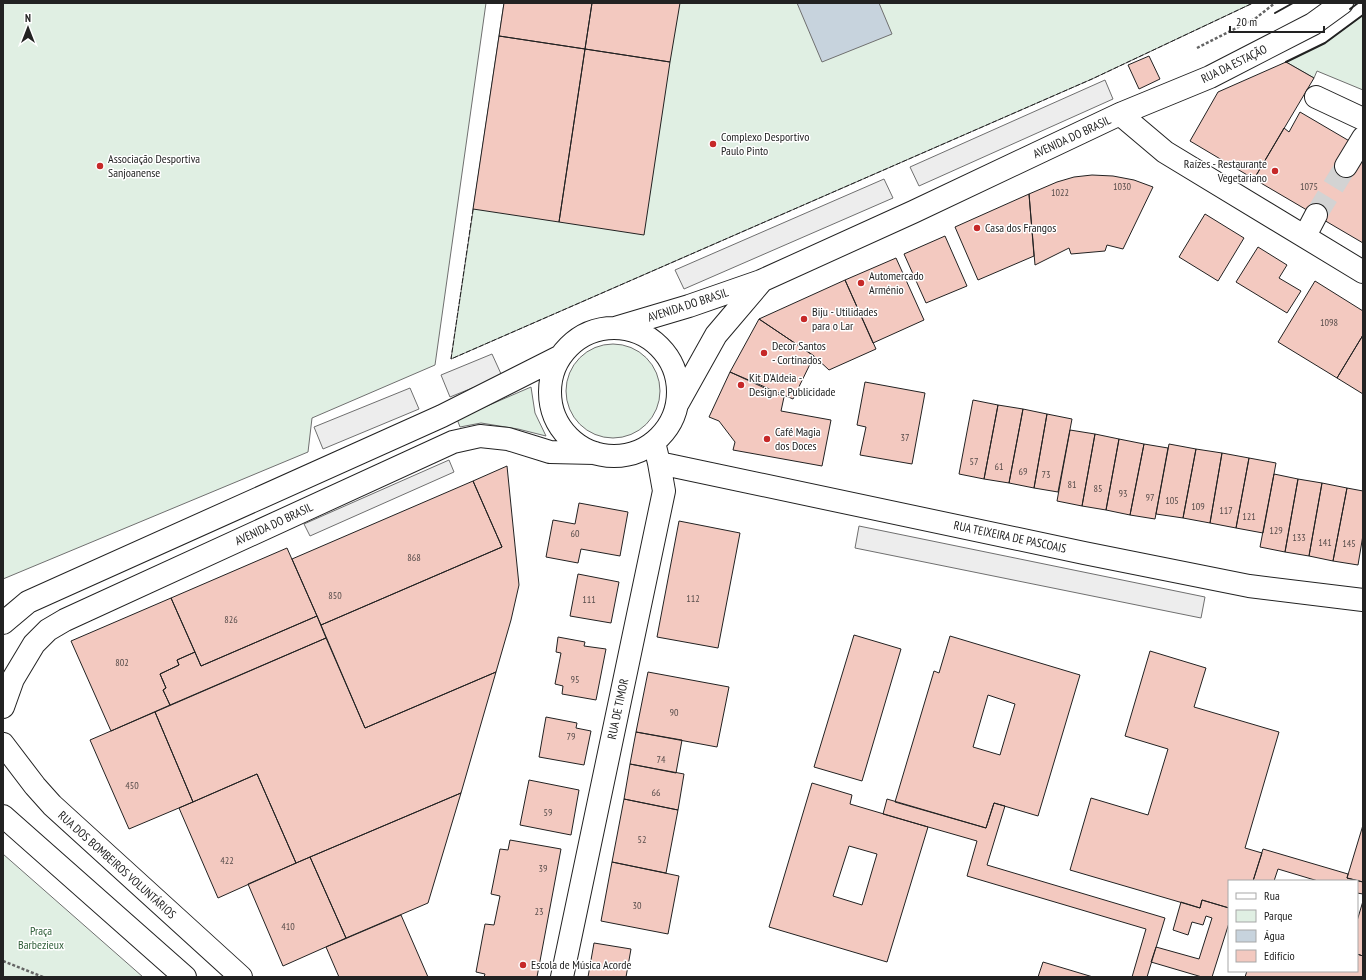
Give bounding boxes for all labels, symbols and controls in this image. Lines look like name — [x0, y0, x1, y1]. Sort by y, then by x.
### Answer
north arrow — [8, 8, 48, 48]
scale bar — [1230, 8, 1324, 34]
text: N — [25, 11, 31, 25]
text: 20 m — [1236, 14, 1257, 29]
street label: RUA DA ESTAÇÃO — [1198, 41, 1269, 86]
street label: AVENIDA DO BRASIL — [1030, 112, 1113, 161]
place label: Complexo Desportivo Paulo Pinto — [721, 129, 809, 158]
marker: Complexo Desportivo Paulo Pinto — [708, 139, 718, 149]
place label: Associação Desportiva Sanjoanense — [108, 151, 200, 180]
place label: Raízes - Restaurante Vegetariano — [1184, 156, 1267, 185]
marker: Associação Desportiva Sanjoanense — [95, 161, 105, 171]
marker: Raízes - Restaurante Vegetariano — [1270, 166, 1280, 176]
house number: 1030 — [1113, 180, 1132, 193]
house number: 1075 — [1300, 180, 1318, 193]
house number: 1022 — [1051, 186, 1069, 199]
place label: Casa dos Frangos — [985, 220, 1056, 235]
marker: Casa dos Frangos — [972, 223, 982, 233]
place label: Automercado Arménio — [869, 268, 924, 297]
marker: Automercado Arménio — [856, 278, 866, 288]
street label: AVENIDA DO BRASIL — [645, 284, 730, 325]
place label: Biju - Utilidades para o Lar — [812, 304, 877, 333]
marker: Biju - Utilidades para o Lar — [799, 314, 809, 324]
house number: 1098 — [1320, 316, 1338, 329]
place label: Decor Santos - Cortinados — [772, 338, 826, 367]
marker: Decor Santos - Cortinados — [759, 348, 769, 358]
place label: Kit D'Aldeia - Design e Publicidade — [749, 370, 835, 399]
marker: Kit D'Aldeia - Design e Publicidade — [736, 380, 746, 390]
place label: Café Magia dos Doces — [775, 424, 821, 453]
house number: 37 — [901, 431, 910, 444]
marker: Café Magia dos Doces — [762, 434, 772, 444]
house number: 57 — [970, 455, 979, 468]
house number: 61 — [995, 460, 1004, 473]
house number: 69 — [1019, 465, 1028, 478]
house number: 73 — [1042, 468, 1051, 481]
house number: 81 — [1068, 478, 1077, 491]
house number: 85 — [1094, 482, 1103, 495]
house number: 93 — [1119, 487, 1128, 500]
house number: 97 — [1146, 491, 1155, 504]
house number: 105 — [1165, 494, 1179, 507]
street label: AVENIDA DO BRASIL — [232, 499, 315, 548]
house number: 109 — [1191, 500, 1205, 513]
house number: 117 — [1219, 504, 1233, 517]
house number: 121 — [1242, 510, 1256, 523]
street label: RUA TEIXEIRA DE PASCOAIS — [952, 517, 1068, 556]
house number: 129 — [1269, 524, 1283, 537]
house number: 60 — [571, 527, 580, 540]
house number: 133 — [1292, 531, 1306, 544]
house number: 141 — [1318, 536, 1332, 549]
house number: 145 — [1342, 537, 1356, 550]
house number: 868 — [407, 551, 421, 564]
house number: 850 — [328, 589, 342, 602]
house number: 112 — [686, 592, 700, 605]
house number: 111 — [582, 593, 596, 606]
house number: 826 — [224, 613, 238, 626]
house number: 802 — [115, 656, 129, 669]
house number: 95 — [571, 673, 580, 686]
street label: RUA DE TIMOR — [604, 677, 631, 741]
house number: 90 — [670, 706, 679, 719]
house number: 79 — [567, 730, 576, 743]
house number: 74 — [657, 753, 666, 766]
house number: 450 — [125, 779, 139, 792]
house number: 66 — [652, 786, 661, 799]
house number: 59 — [544, 806, 553, 819]
street label: RUA DOS BOMBEIROS VOLUNTÁRIOS — [55, 808, 179, 922]
house number: 52 — [638, 833, 647, 846]
house number: 422 — [220, 854, 234, 867]
house number: 39 — [539, 862, 548, 875]
legend — [1228, 880, 1358, 972]
text: Rua — [1264, 888, 1280, 903]
house number: 30 — [633, 899, 642, 912]
house number: 23 — [535, 905, 544, 918]
text: Parque — [1264, 908, 1293, 923]
house number: 410 — [281, 920, 295, 933]
park label: Praça Barbezieux — [18, 923, 64, 952]
text: Água — [1264, 928, 1285, 943]
text: Edifício — [1264, 948, 1295, 963]
place label: Escola de Música Acorde — [531, 957, 631, 972]
marker: Escola de Música Acorde — [518, 960, 528, 970]

